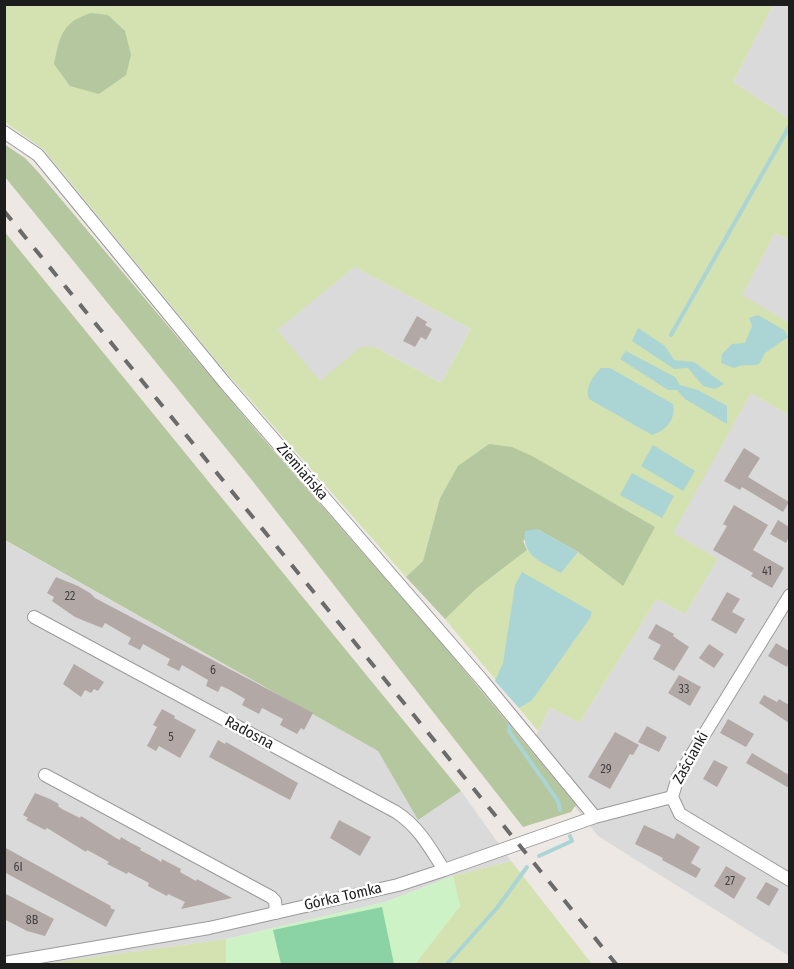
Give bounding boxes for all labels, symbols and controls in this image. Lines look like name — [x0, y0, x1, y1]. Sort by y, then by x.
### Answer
street label: Ziemiańska — [272, 440, 332, 504]
house number: 41 — [762, 565, 772, 579]
house number: 22 — [65, 590, 75, 604]
house number: 6 — [210, 664, 216, 678]
house number: 33 — [679, 683, 689, 697]
street label: Radosna — [221, 713, 277, 753]
street label: Zaścianki — [669, 729, 713, 787]
house number: 5 — [168, 731, 174, 745]
house number: 29 — [600, 763, 612, 777]
house number: 6I — [13, 861, 23, 875]
house number: 27 — [725, 875, 735, 889]
street label: Górka Tomka — [302, 879, 384, 915]
house number: 8B — [26, 914, 38, 928]

